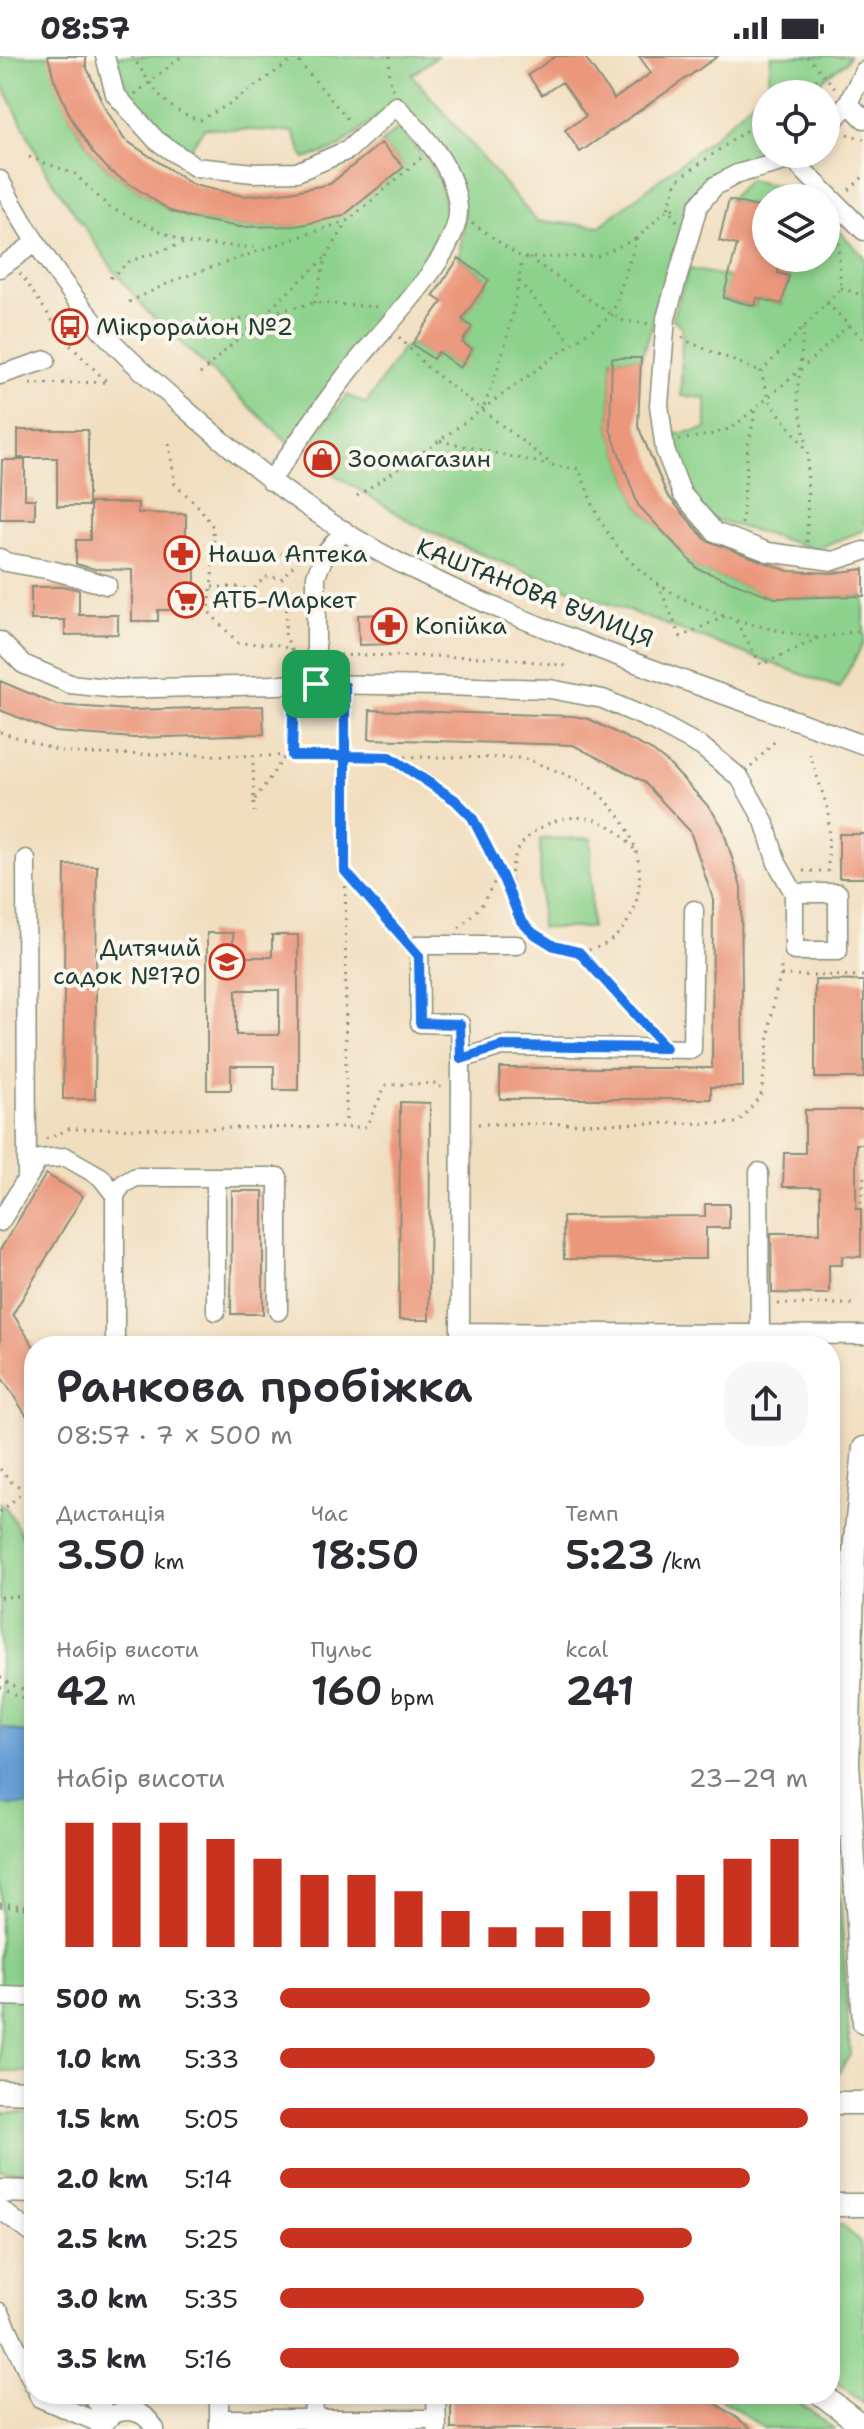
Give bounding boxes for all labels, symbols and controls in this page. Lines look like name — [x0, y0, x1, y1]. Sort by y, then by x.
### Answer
text: 08:57 — [40, 8, 130, 49]
map controls — [752, 80, 840, 272]
button: locate — [752, 80, 840, 168]
button: layers — [752, 184, 840, 272]
bus stop icon: Мікрорайон №2 — [51, 308, 89, 346]
place label: Мікрорайон №2 — [96, 311, 293, 343]
shop icon: Зоомагазин — [303, 440, 341, 478]
place label: Зоомагазин — [348, 443, 491, 475]
street label: КАШТАНОВА ВУЛИЦЯ — [412, 531, 658, 655]
pharmacy icon: Наша Аптека — [163, 535, 201, 573]
place label: Наша Аптека — [208, 538, 367, 570]
supermarket icon: АТБ-Маркет — [167, 581, 205, 619]
place label: АТБ-Маркет — [212, 584, 357, 616]
pharmacy icon: Копійка — [370, 607, 408, 645]
place label: Копійка — [415, 610, 507, 642]
pin — [282, 650, 350, 718]
icon: arrive — [294, 662, 338, 706]
place label: Дитячий садок №170 — [53, 932, 201, 992]
school or university icon: Дитячий садок №170 — [208, 943, 246, 981]
text: Ранкова пробіжка — [56, 1357, 473, 1416]
button: share — [724, 1362, 808, 1446]
text: 08:57 · 7 × 500 m — [56, 1417, 293, 1452]
text: Дистанція — [56, 1499, 166, 1528]
text: Час — [311, 1499, 348, 1528]
text: Темп — [565, 1499, 619, 1528]
text: 3.50 — [56, 1528, 146, 1582]
text: 18:50 — [311, 1528, 419, 1582]
text: 5:23 — [565, 1528, 655, 1582]
text: km — [146, 1547, 185, 1576]
text: /km — [655, 1547, 702, 1576]
text: Набір висоти — [56, 1635, 199, 1664]
text: Пульс — [311, 1635, 372, 1664]
text: kcal — [565, 1635, 608, 1664]
text: 42 — [56, 1664, 110, 1718]
text: 160 — [311, 1664, 383, 1718]
text: 241 — [565, 1664, 635, 1718]
text: m — [110, 1683, 136, 1712]
text: bpm — [383, 1683, 435, 1712]
text: Набір висоти — [56, 1760, 225, 1795]
text: 23–29 m — [688, 1760, 808, 1795]
text: 500 m — [56, 1981, 141, 2016]
text: 5:33 — [184, 1981, 240, 2016]
text: 1.0 km — [56, 2041, 141, 2076]
text: 5:33 — [184, 2041, 240, 2076]
text: 1.5 km — [56, 2101, 140, 2136]
text: 5:05 — [184, 2101, 239, 2136]
text: 2.0 km — [56, 2161, 148, 2196]
text: 5:14 — [184, 2161, 232, 2196]
text: 2.5 km — [56, 2221, 147, 2256]
text: 5:25 — [184, 2221, 238, 2256]
text: 3.0 km — [56, 2281, 148, 2316]
text: 5:35 — [184, 2281, 238, 2316]
text: 3.5 km — [56, 2341, 147, 2376]
text: 5:16 — [184, 2341, 232, 2376]

